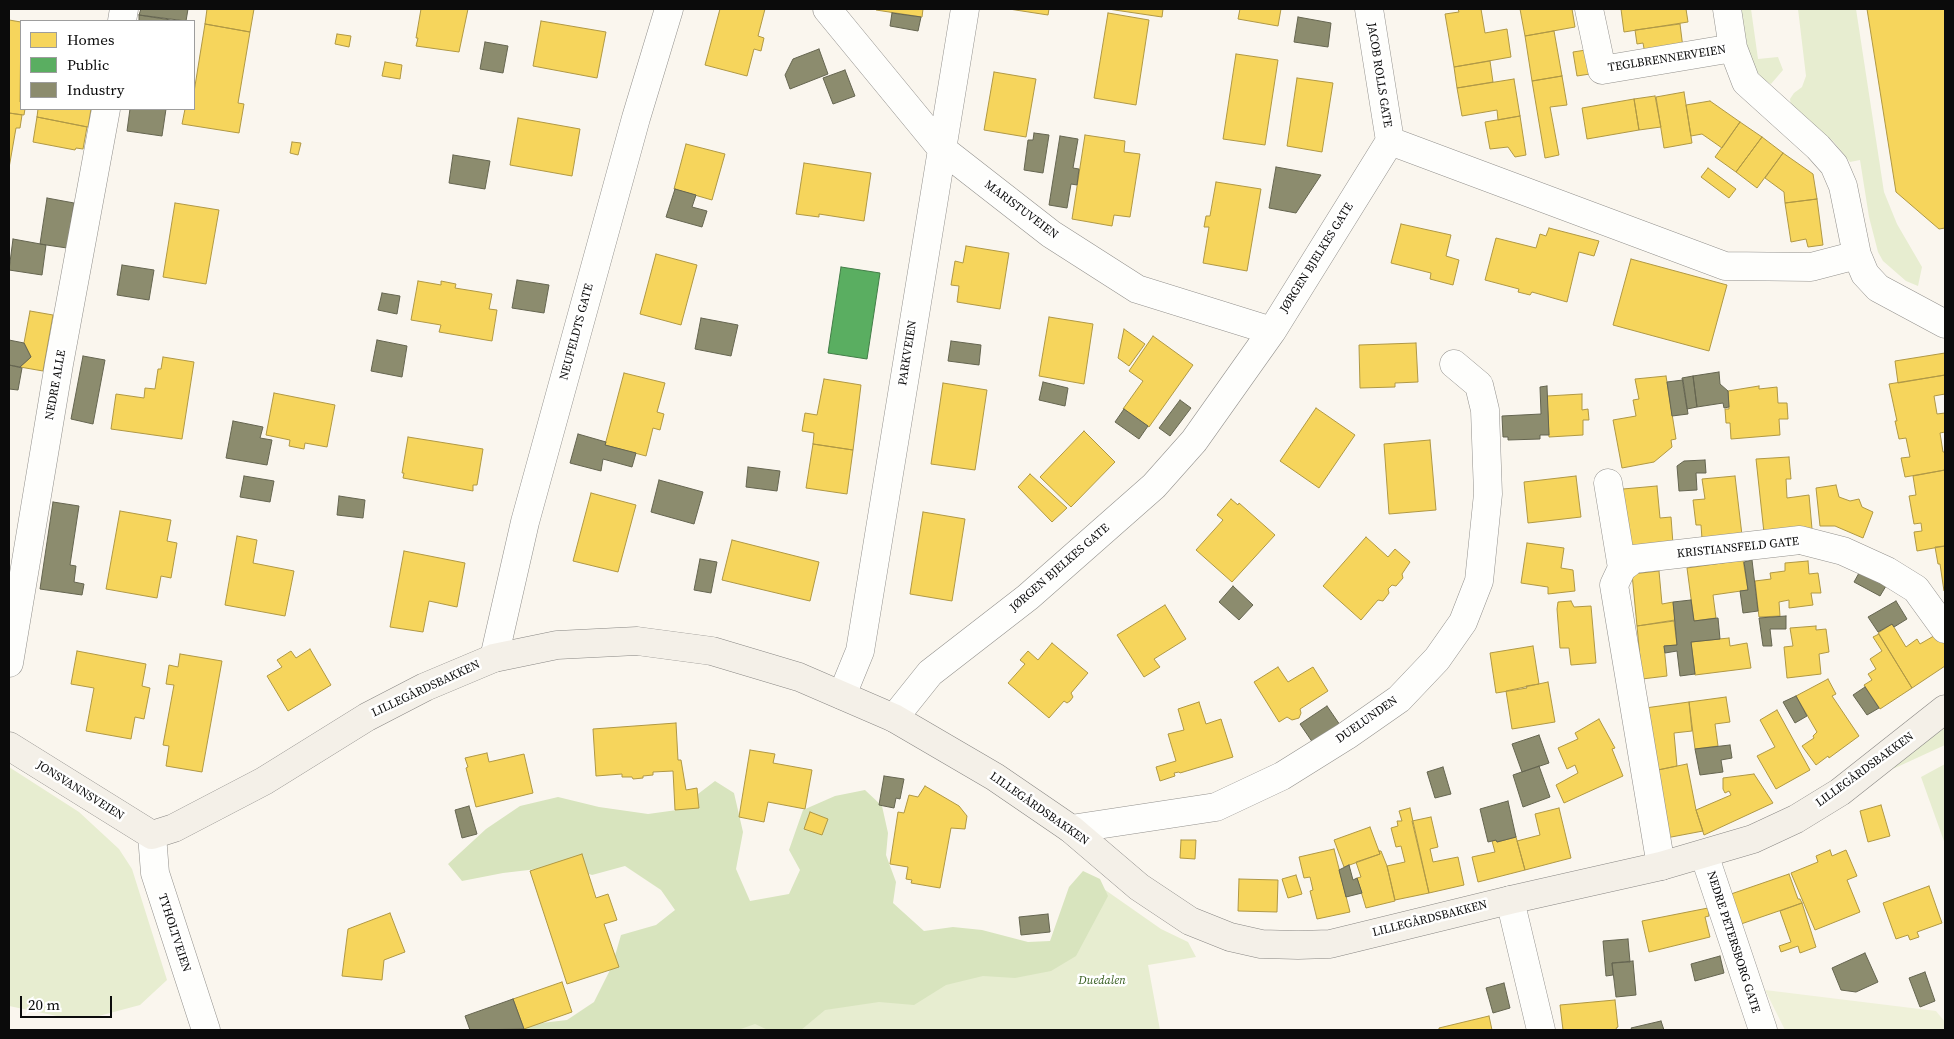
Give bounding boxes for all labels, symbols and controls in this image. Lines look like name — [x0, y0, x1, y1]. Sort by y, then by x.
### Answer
legend — [20, 20, 195, 110]
street label: JACOB ROLLS GATE — [1364, 22, 1394, 128]
text: Homes — [67, 29, 114, 50]
street label: TEGLBRENNERVEIEN — [1607, 43, 1727, 75]
text: Public — [67, 54, 109, 75]
text: Industry — [67, 79, 124, 100]
street label: MARISTUVEIEN — [981, 178, 1061, 242]
street label: JØRGEN BJELKES GATE — [1277, 200, 1357, 316]
street label: NEUFELDTS GATE — [557, 282, 597, 382]
street label: PARKVEIEN — [896, 319, 920, 387]
street label: NEDRE ALLE — [43, 349, 69, 421]
street label: JØRGEN BJELKES GATE — [1007, 521, 1113, 615]
street label: KRISTIANSFELD GATE — [1676, 534, 1800, 562]
street label: LILLEGÅRDSBAKKEN — [370, 658, 482, 720]
street label: DUELUNDEN — [1333, 693, 1401, 747]
street label: LILLEGÅRDSBAKKEN — [1813, 730, 1917, 810]
street label: JONSVANNSVEIEN — [33, 758, 127, 824]
street label: LILLEGÅRDSBAKKEN — [987, 769, 1091, 849]
street label: NEDRE PETERSBORG GATE — [1703, 869, 1763, 1015]
street label: TYHOLTVEIEN — [155, 892, 193, 974]
street label: LILLEGÅRDSBAKKEN — [1371, 898, 1489, 940]
park label: Duedalen — [1078, 974, 1126, 988]
scale bar — [22, 986, 115, 1018]
text: 20 m — [28, 994, 60, 1015]

